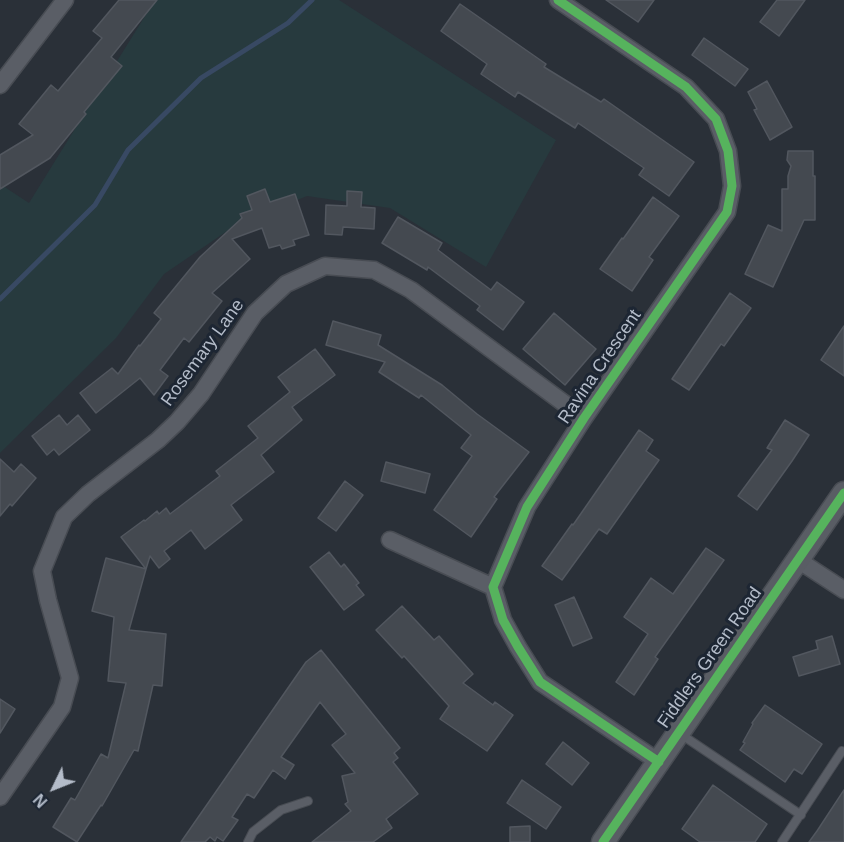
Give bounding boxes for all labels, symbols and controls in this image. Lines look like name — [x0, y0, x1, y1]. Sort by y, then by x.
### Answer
street label: Rosemary Lane — [157, 295, 249, 411]
street label: Ravina Crescent — [554, 306, 646, 428]
street label: Fiddlers Green Road — [653, 583, 767, 733]
north arrow — [24, 758, 84, 818]
text: N — [30, 791, 51, 811]

